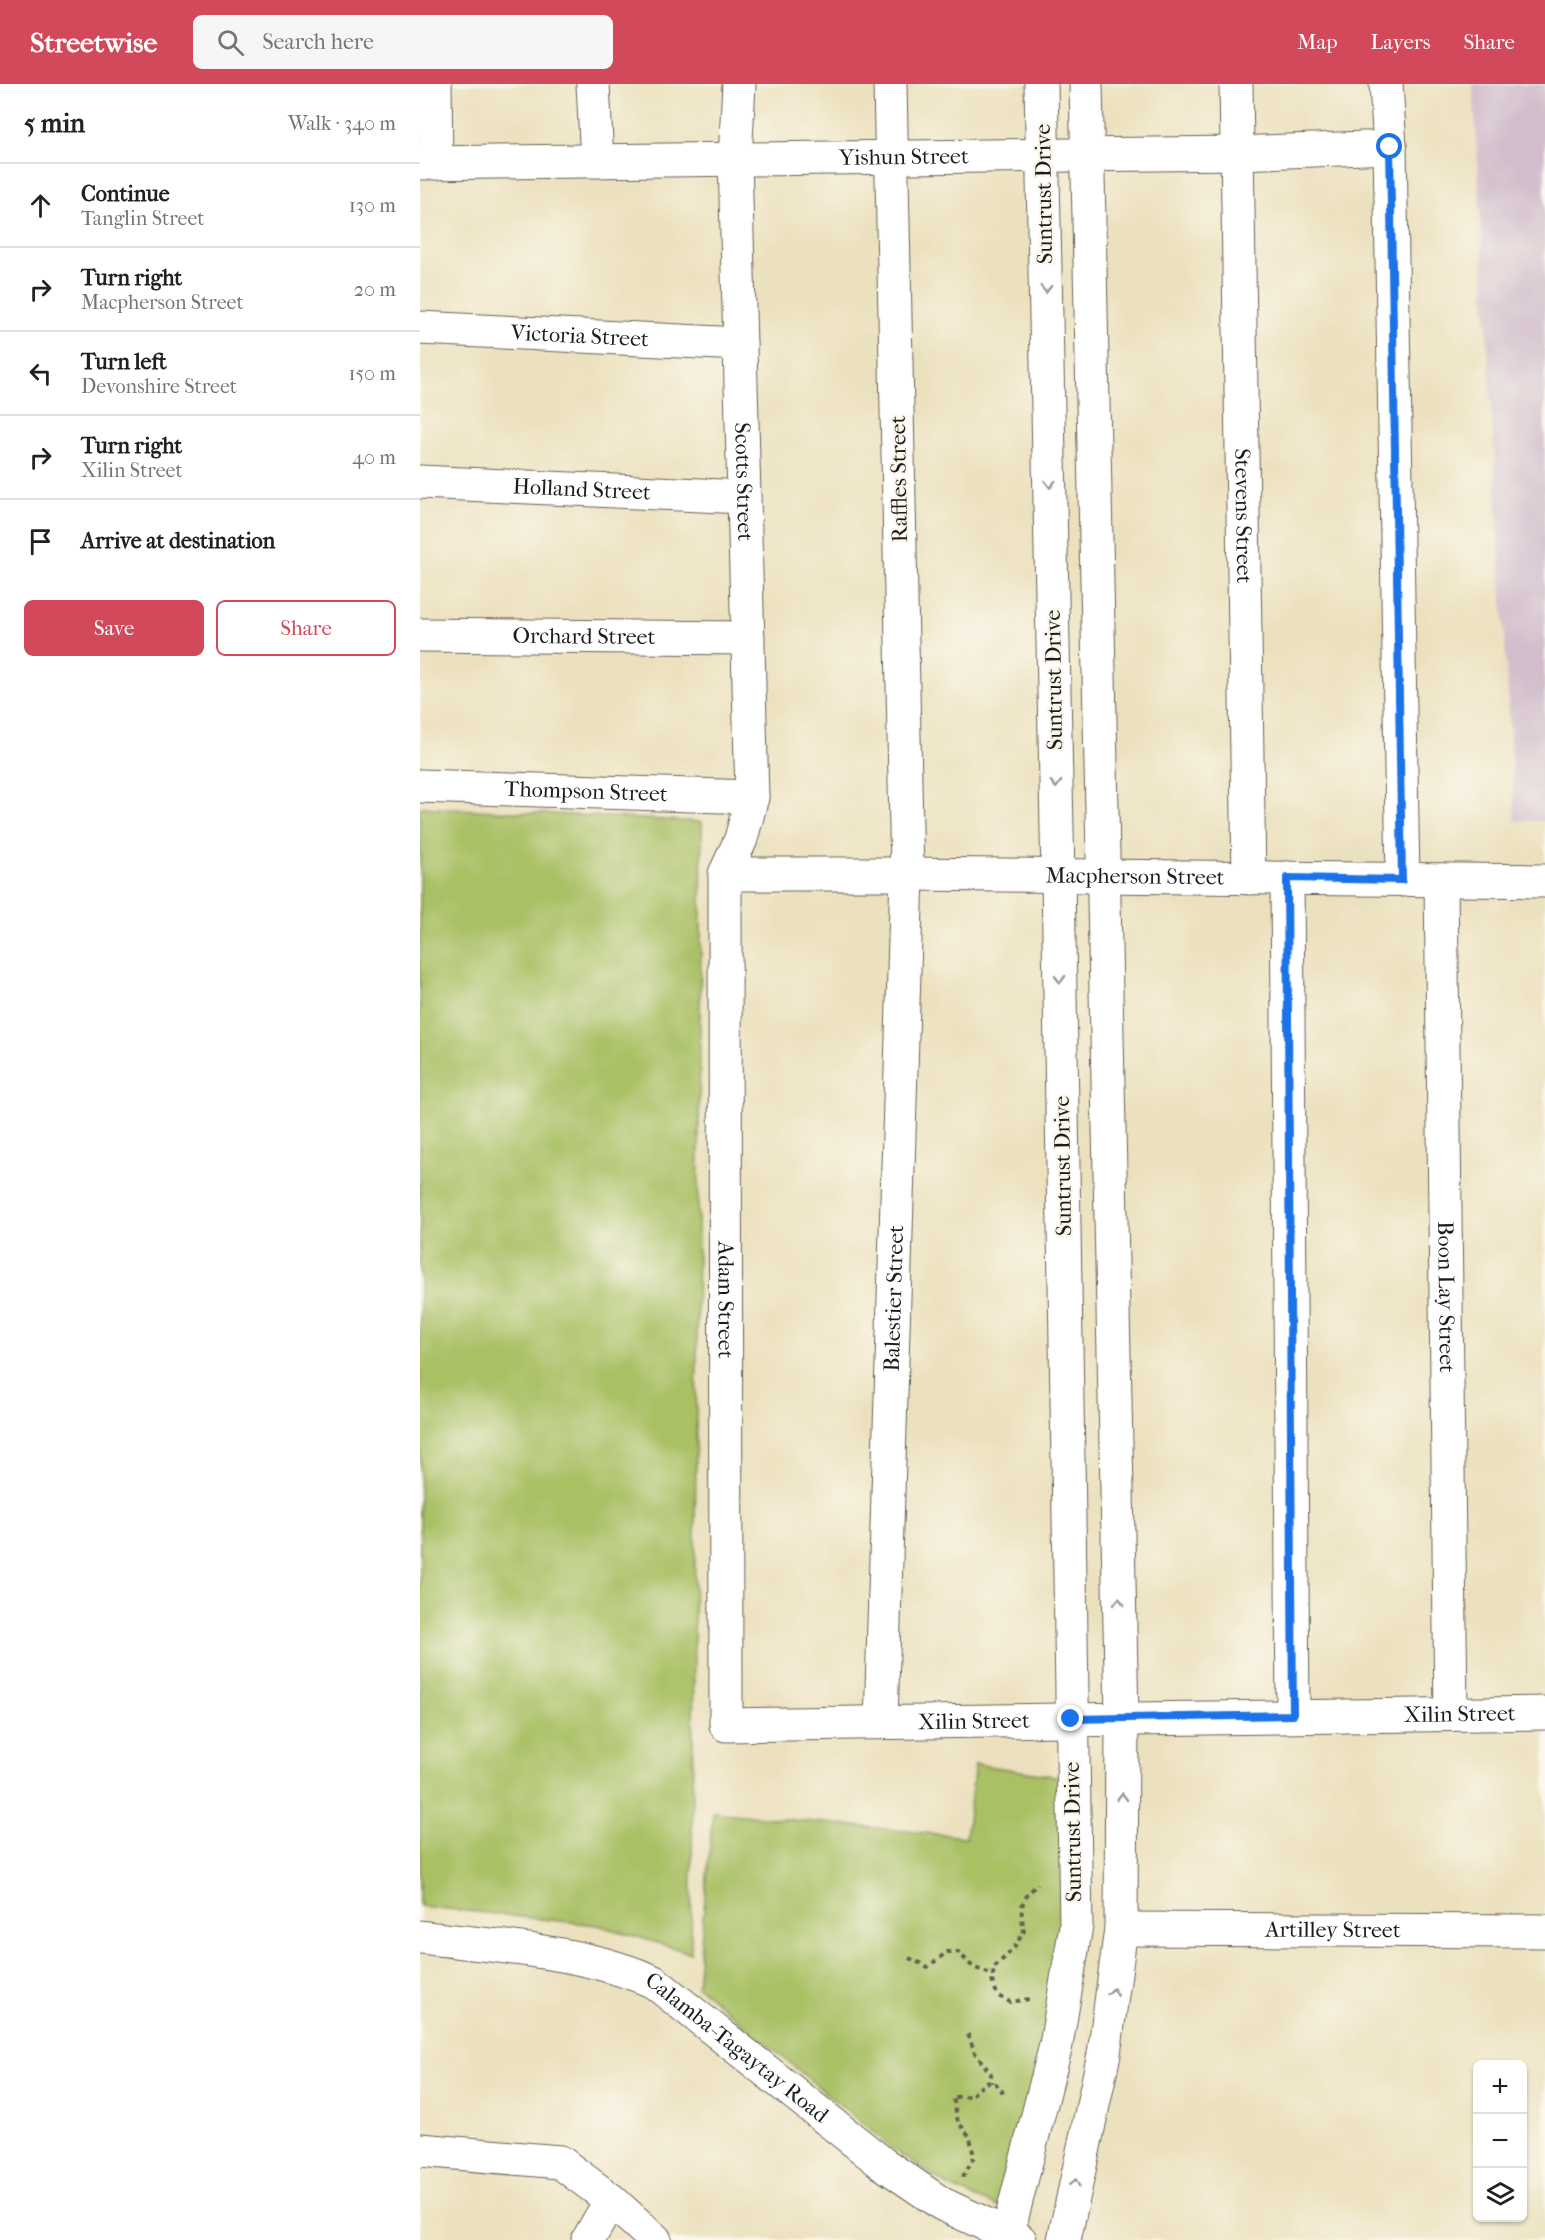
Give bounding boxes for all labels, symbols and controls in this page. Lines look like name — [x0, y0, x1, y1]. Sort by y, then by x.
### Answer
search box — [193, 15, 613, 69]
text: Streetwise — [30, 26, 157, 59]
icon: search — [214, 26, 247, 59]
text: Search here — [262, 29, 374, 55]
text: Map — [1297, 30, 1338, 54]
text: Layers — [1371, 30, 1430, 54]
text: Share — [1463, 30, 1515, 54]
text: 5 min — [24, 108, 85, 139]
text: Walk · 340 m — [288, 112, 396, 135]
street label: Suntrust Drive — [1030, 123, 1058, 264]
route start — [1376, 133, 1402, 159]
street label: Yishun Street — [838, 143, 969, 171]
text: Continue — [81, 181, 170, 207]
icon: ahead — [24, 189, 57, 222]
text: 130 m — [349, 194, 396, 217]
text: Tanglin Street — [81, 207, 204, 230]
text: Turn right — [81, 265, 182, 291]
icon: right — [24, 273, 57, 306]
text: 20 m — [354, 278, 396, 301]
one-way arrow — [1040, 285, 1052, 294]
text: Macpherson Street — [81, 291, 244, 314]
street label: Victoria Street — [509, 320, 650, 352]
text: Turn left — [81, 349, 167, 375]
icon: left — [24, 357, 57, 390]
text: 150 m — [348, 362, 396, 385]
text: Devonshire Street — [81, 375, 237, 398]
street label: Raffles Street — [885, 415, 913, 543]
street label: Scotts Street — [729, 422, 758, 542]
text: Turn right — [81, 433, 182, 459]
icon: right — [24, 441, 57, 474]
text: 40 m — [352, 446, 396, 469]
street label: Stevens Street — [1229, 448, 1257, 584]
text: Xilin Street — [81, 459, 183, 482]
street label: Holland Street — [512, 473, 651, 506]
one-way arrow — [1044, 480, 1056, 489]
icon: arrive — [24, 525, 57, 558]
text: Arrive at destination — [81, 528, 275, 554]
button: Save — [24, 600, 204, 656]
button: Share — [216, 600, 396, 656]
street label: Suntrust Drive — [1040, 609, 1068, 750]
street label: Orchard Street — [512, 623, 656, 650]
street label: Thompson Street — [504, 776, 668, 807]
one-way arrow — [1050, 780, 1063, 789]
street label: Macpherson Street — [1045, 863, 1225, 890]
one-way arrow — [1054, 975, 1066, 984]
street label: Suntrust Drive — [1049, 1095, 1077, 1236]
street label: Boon Lay Street — [1432, 1221, 1460, 1373]
street label: Balestier Street — [879, 1224, 909, 1372]
street label: Adam Street — [712, 1240, 739, 1359]
one-way arrow — [1113, 1598, 1126, 1607]
street label: Xilin Street — [1404, 1700, 1516, 1728]
route end — [1057, 1705, 1083, 1731]
street label: Xilin Street — [918, 1708, 1030, 1735]
street label: Suntrust Drive — [1059, 1761, 1087, 1902]
one-way arrow — [1116, 1793, 1128, 1802]
street label: Artilley Street — [1264, 1917, 1401, 1943]
street label: Calamba-Tagaytay Road — [642, 1967, 834, 2129]
one-way arrow — [1106, 1987, 1118, 1996]
map controls — [1473, 2060, 1527, 2222]
button: + — [1473, 2060, 1527, 2114]
button: − — [1473, 2114, 1527, 2168]
button: layers — [1473, 2168, 1527, 2222]
one-way arrow — [1068, 2178, 1081, 2188]

